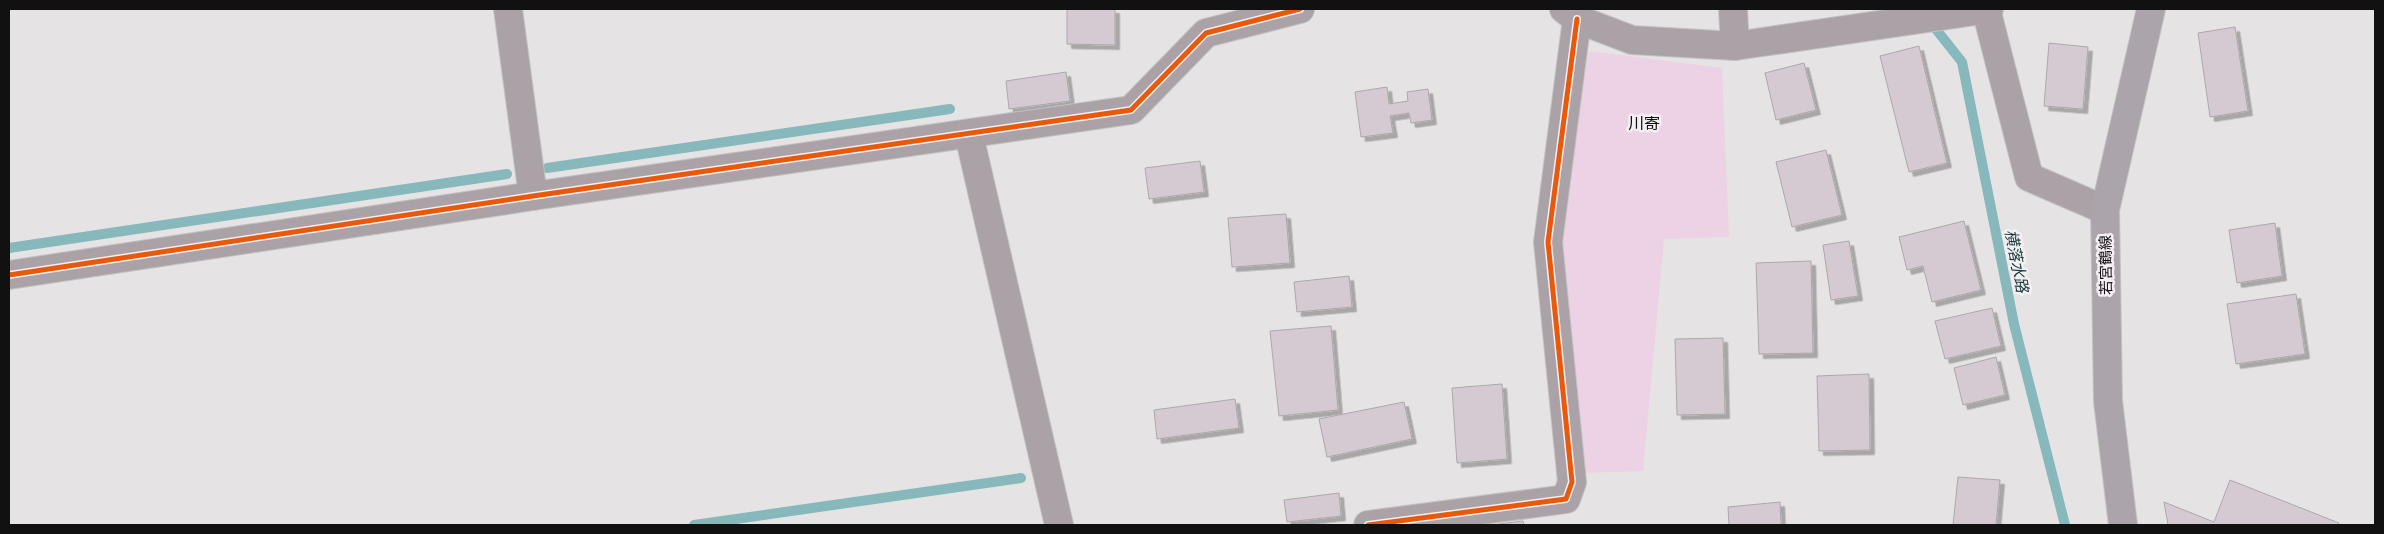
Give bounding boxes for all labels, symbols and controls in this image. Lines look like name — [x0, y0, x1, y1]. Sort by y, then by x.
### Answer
district label: 川寄 — [1628, 114, 1660, 132]
water label: 横落水路 — [2002, 228, 2032, 296]
street label: 若宮鶴線 — [2096, 235, 2115, 295]

